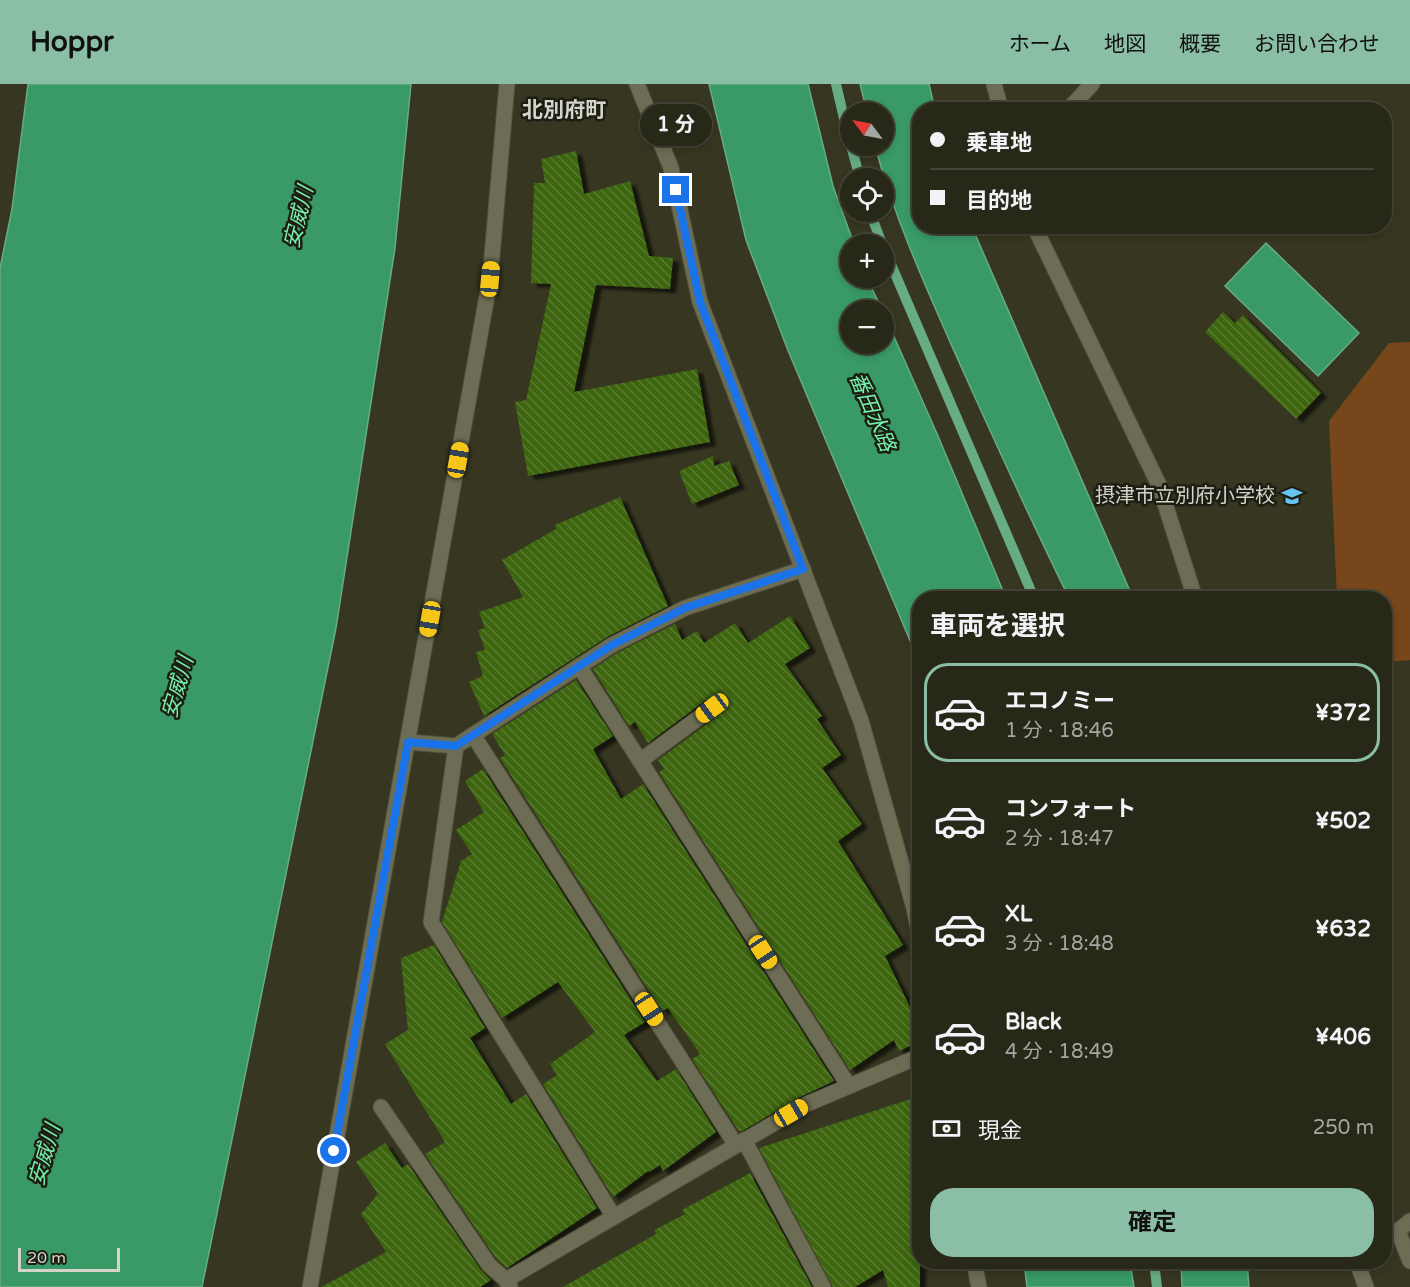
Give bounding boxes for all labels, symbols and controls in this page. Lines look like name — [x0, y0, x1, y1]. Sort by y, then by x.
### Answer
text: Hoppr — [30, 25, 114, 59]
text: ホーム — [1009, 32, 1071, 57]
text: 地図 — [1104, 32, 1146, 57]
text: 概要 — [1179, 32, 1221, 57]
text: お問い合わせ — [1254, 32, 1380, 57]
district label: 北別府町 — [522, 98, 606, 123]
north arrow — [840, 102, 894, 156]
map controls — [840, 102, 894, 354]
callout: 1 分 — [640, 103, 712, 145]
text: 1 分 — [657, 113, 695, 137]
text: 乗車地 — [966, 130, 1032, 156]
button: locate — [840, 168, 894, 222]
route end — [662, 176, 689, 203]
water label: 安威川 — [279, 181, 319, 251]
text: 目的地 — [966, 188, 1032, 214]
button: + — [840, 234, 894, 288]
car — [479, 260, 501, 298]
button: − — [840, 300, 894, 354]
water label: 番田水路 — [844, 368, 901, 457]
car — [446, 441, 470, 479]
place label: 摂津市立別府小学校 — [1095, 484, 1275, 508]
school or university icon: 摂津市立別府小学校 — [1280, 484, 1304, 508]
car — [418, 600, 442, 638]
text: 車両を選択 — [930, 610, 1065, 643]
water label: 安威川 — [157, 651, 199, 721]
icon: car — [933, 686, 987, 740]
text: エコノミー — [1005, 688, 1115, 714]
car — [692, 690, 732, 726]
text: ¥372 — [1315, 700, 1371, 726]
text: 1 分 · 18:46 — [1005, 719, 1114, 743]
icon: car — [933, 794, 987, 848]
text: コンフォート — [1005, 796, 1136, 822]
text: ¥502 — [1315, 808, 1371, 834]
text: 2 分 · 18:47 — [1005, 827, 1114, 851]
text: XL — [1005, 901, 1032, 927]
icon: car — [933, 902, 987, 956]
text: ¥632 — [1315, 916, 1371, 942]
car — [746, 932, 780, 972]
text: 3 分 · 18:48 — [1005, 932, 1114, 956]
car — [632, 989, 666, 1029]
text: Black — [1005, 1009, 1062, 1035]
icon: car — [933, 1010, 987, 1064]
text: ¥406 — [1315, 1024, 1371, 1050]
text: 4 分 · 18:49 — [1005, 1040, 1114, 1064]
car — [771, 1096, 811, 1130]
icon: cash — [930, 1112, 963, 1145]
text: 250 m — [1313, 1116, 1374, 1140]
text: 現金 — [978, 1118, 1022, 1144]
water label: 安威川 — [24, 1119, 66, 1189]
route start — [320, 1137, 347, 1164]
button: 確定 — [930, 1188, 1374, 1257]
scale bar — [18, 1245, 120, 1272]
text: 20 m — [27, 1248, 66, 1268]

